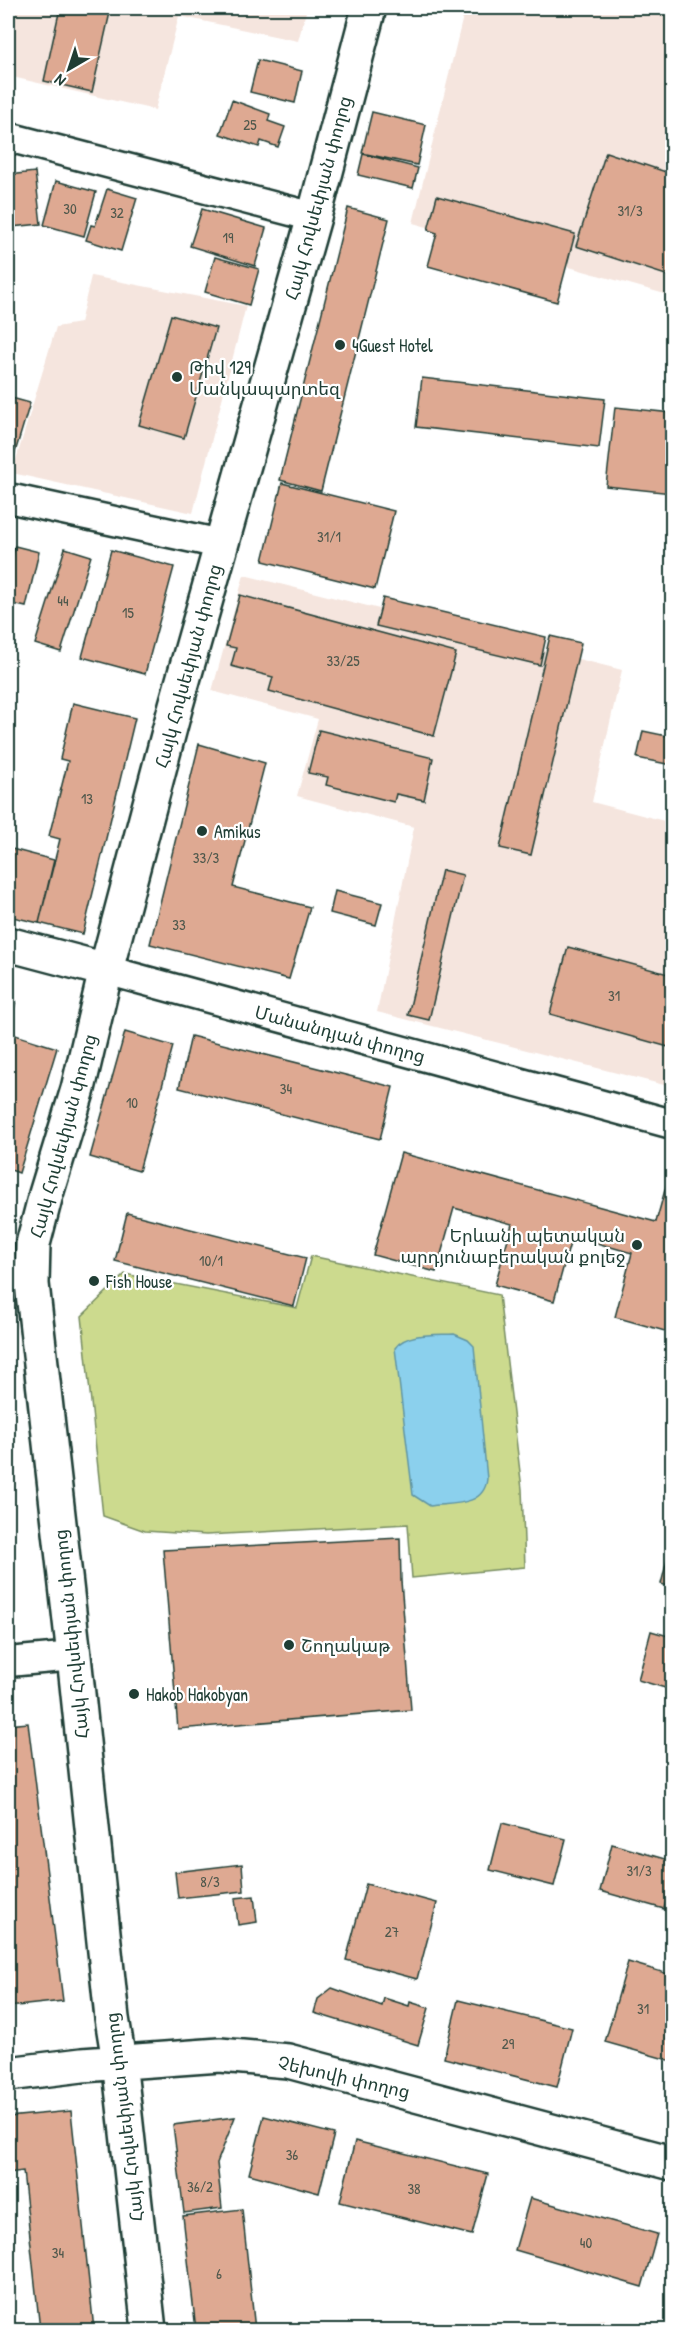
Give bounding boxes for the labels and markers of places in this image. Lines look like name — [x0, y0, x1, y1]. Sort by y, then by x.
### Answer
place label: 4Guest Hotel — [352, 333, 433, 358]
marker: 4Guest Hotel — [333, 338, 347, 352]
place label: Թիվ 129 Մանկապարտեզ — [189, 355, 341, 401]
marker: Թիվ 129 Մանկապարտեզ — [170, 370, 184, 384]
place label: Amikus — [214, 819, 261, 844]
marker: Amikus — [195, 824, 209, 838]
place label: Երևանի պետական արդյունաբերական քոլեջ — [400, 1223, 625, 1269]
marker: Երևանի պետական արդյունաբերական քոլեջ — [630, 1238, 644, 1252]
place label: Fish House — [105, 1269, 172, 1294]
marker: Fish House — [87, 1274, 101, 1288]
place label: Շողակաթ — [301, 1633, 391, 1658]
marker: Շողակաթ — [282, 1638, 296, 1652]
place label: Hakob Hakobyan — [146, 1682, 248, 1707]
marker: Hakob Hakobyan — [127, 1687, 141, 1701]

